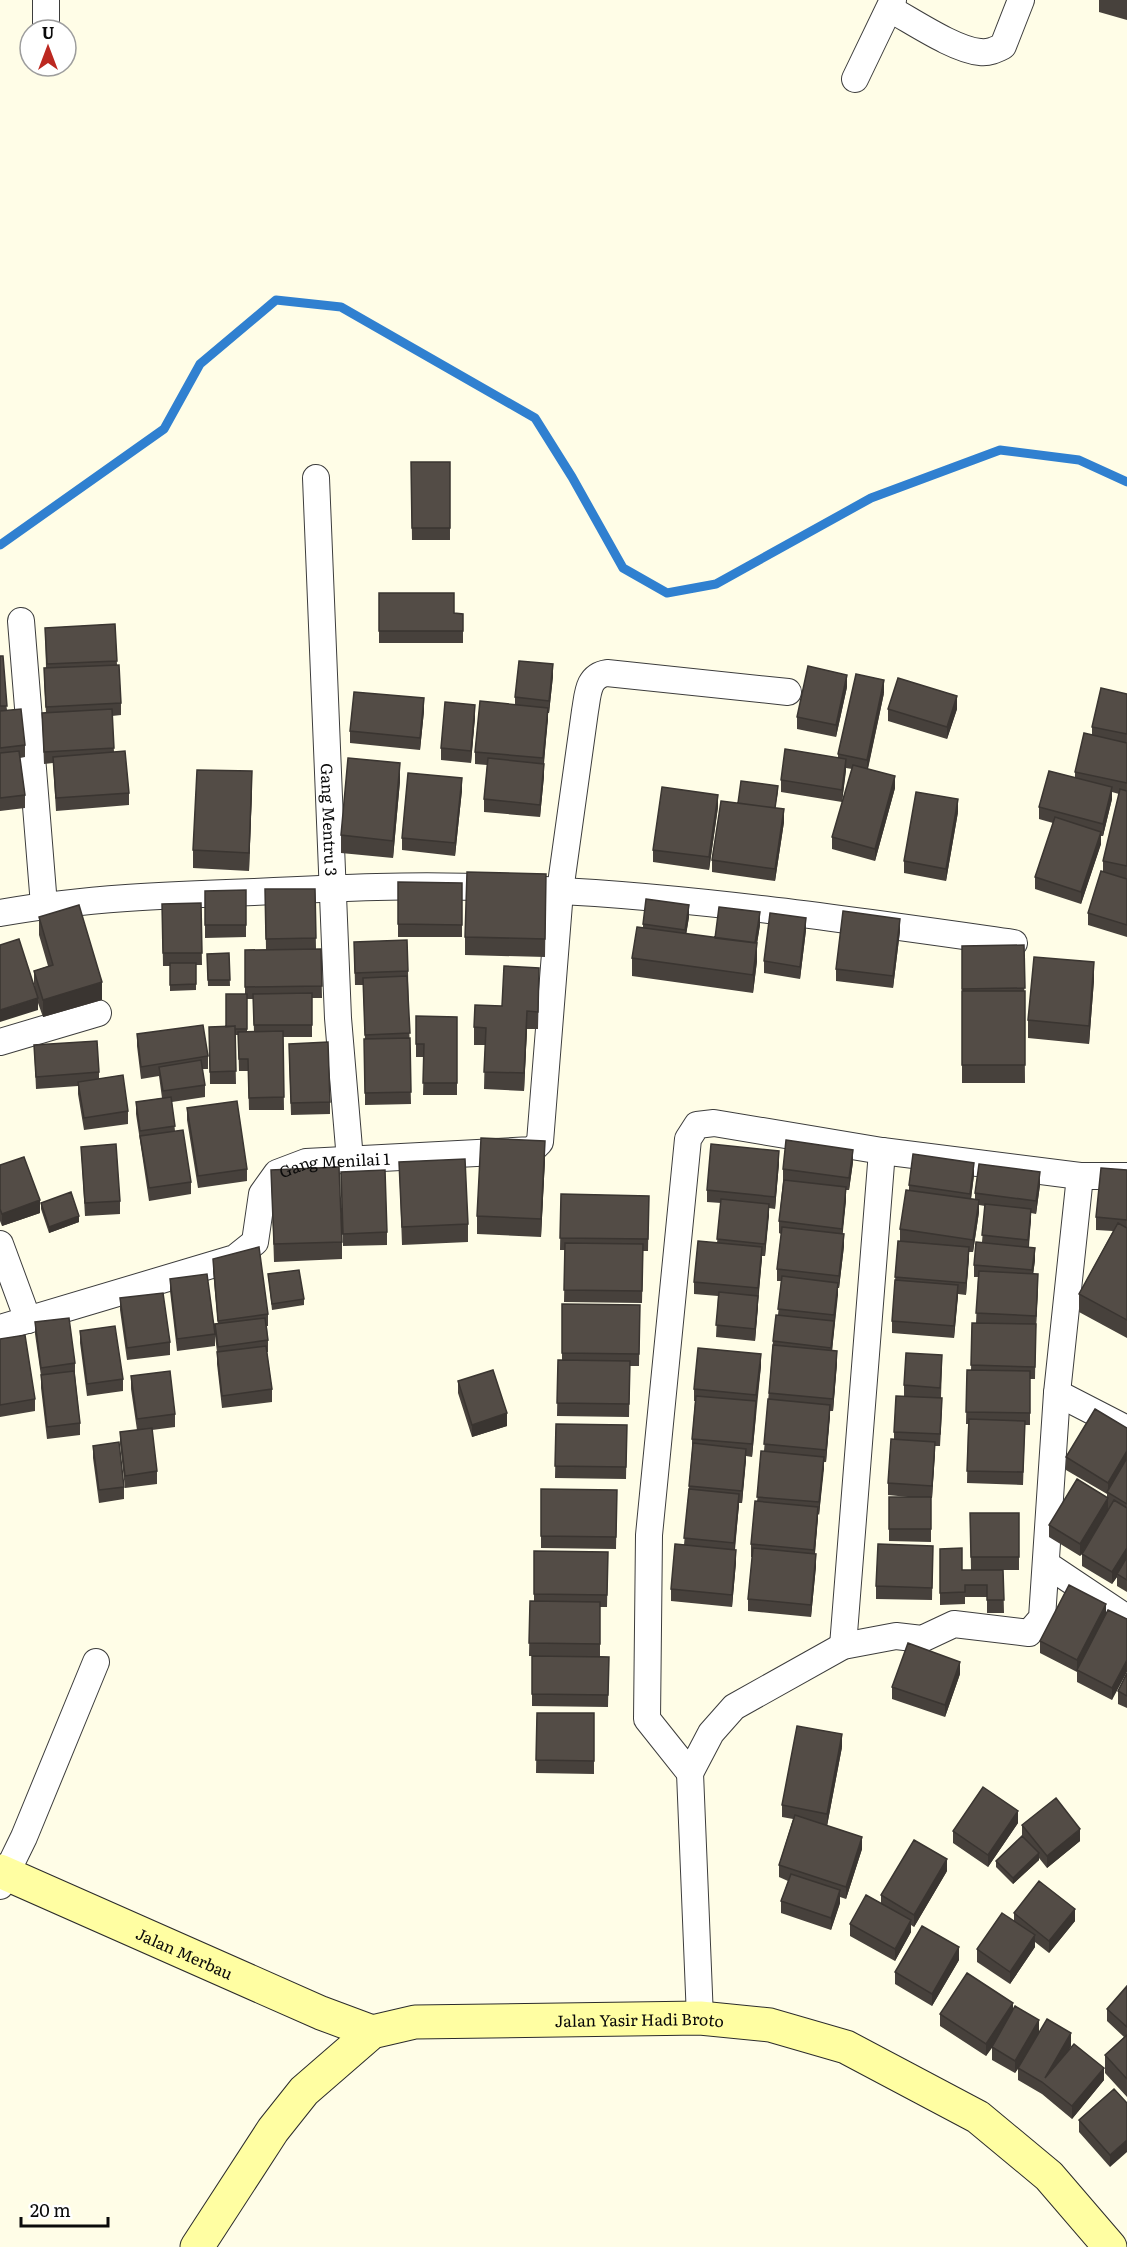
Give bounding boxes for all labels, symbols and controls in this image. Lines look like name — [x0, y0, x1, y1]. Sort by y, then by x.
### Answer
north arrow — [18, 18, 78, 78]
text: U — [42, 20, 55, 44]
street label: Gang Mentru 3 — [316, 763, 344, 877]
street label: Gang Menilai 1 — [275, 1146, 391, 1183]
street label: Jalan Merbau — [132, 1921, 237, 1985]
street label: Jalan Yasir Hadi Broto — [555, 2006, 725, 2032]
scale bar — [21, 2190, 108, 2228]
text: 20 m — [30, 2196, 71, 2223]

